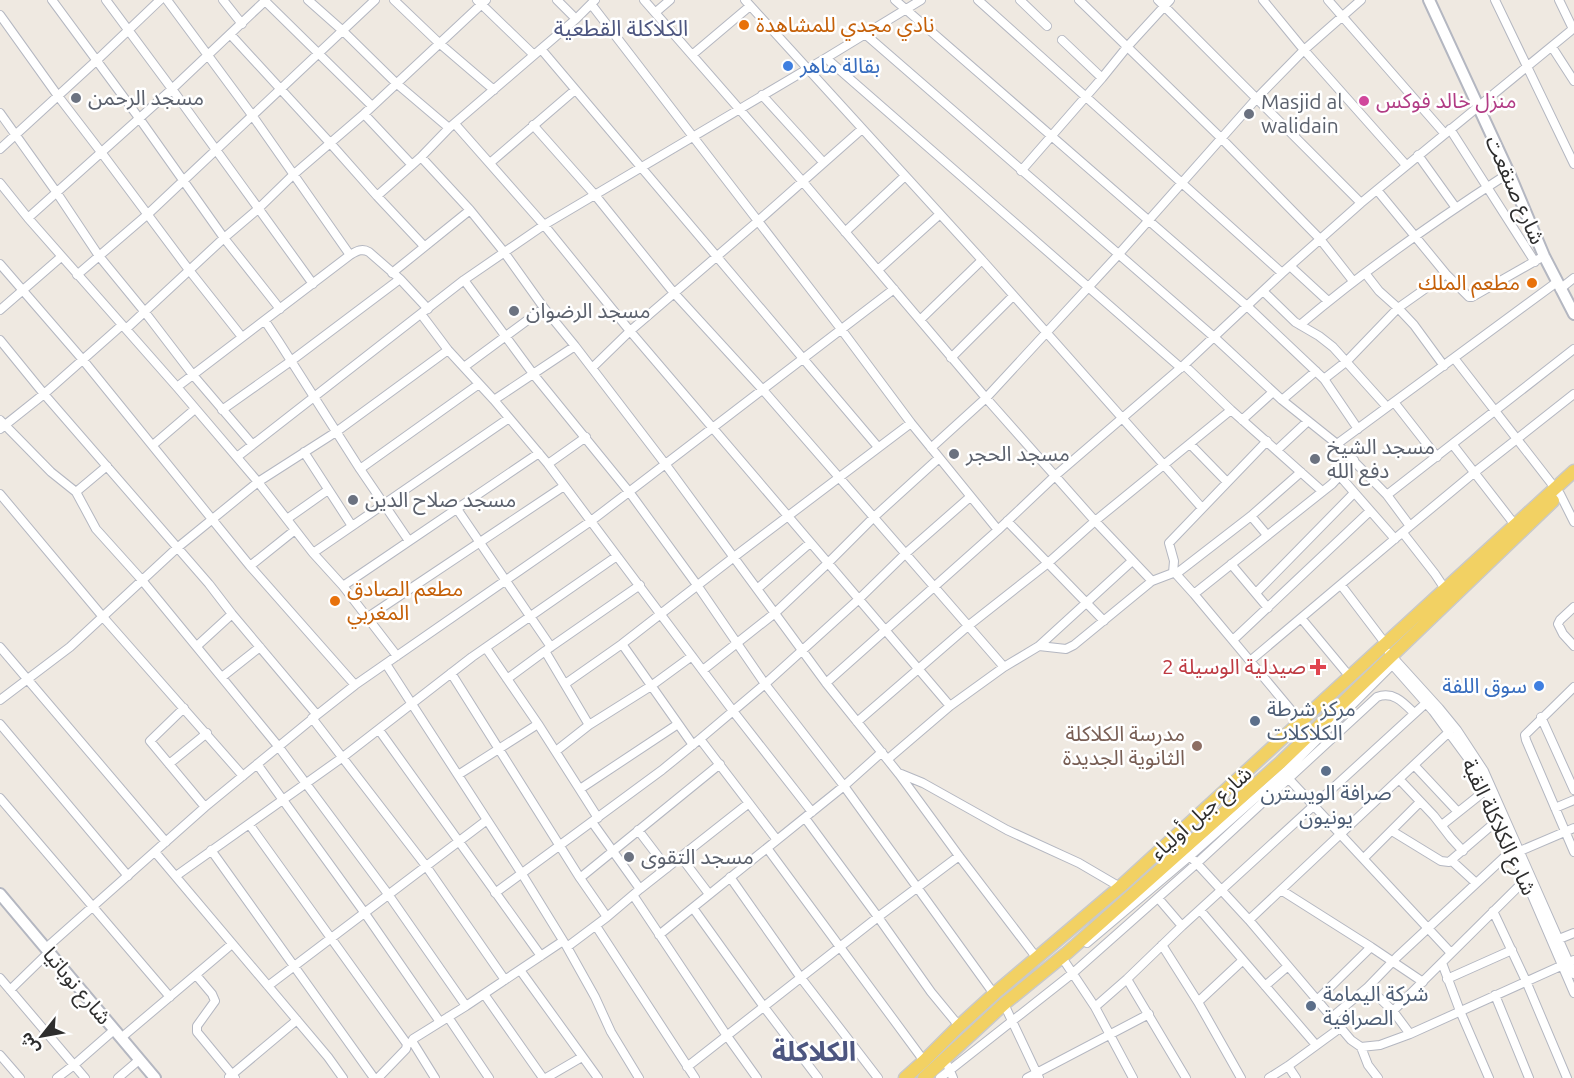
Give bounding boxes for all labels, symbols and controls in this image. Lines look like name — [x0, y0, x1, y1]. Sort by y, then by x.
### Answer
place label: نادي مجدي للمشاهدة — [756, 12, 934, 41]
district label: الكلاكلة القطعية — [554, 15, 688, 40]
marker: نادي مجدي للمشاهدة — [737, 18, 751, 32]
place label: بقالة ماهر — [799, 53, 880, 78]
marker: بقالة ماهر — [781, 59, 795, 73]
place label: مسجد الرحمن — [88, 85, 204, 110]
place label: منزل خالد فوكس — [1376, 88, 1516, 113]
place label: Masjid al walidain — [1261, 89, 1343, 137]
marker: مسجد الرحمن — [69, 91, 83, 105]
marker: منزل خالد فوكس — [1357, 94, 1371, 108]
marker: Masjid al walidain — [1242, 107, 1256, 121]
street label: شارع صنقعت — [1478, 132, 1551, 249]
place label: مطعم الملك — [1418, 270, 1520, 298]
marker: مطعم الملك — [1525, 276, 1539, 290]
place label: مسجد الرضوان — [526, 298, 651, 323]
marker: مسجد الرضوان — [507, 304, 521, 318]
place label: مسجد الشيخ دفع الله — [1327, 434, 1435, 486]
place label: مسجد الحجر — [965, 441, 1070, 466]
marker: مسجد الحجر — [947, 447, 961, 461]
marker: مسجد الشيخ دفع الله — [1308, 452, 1322, 466]
place label: مسجد صلاح الدين — [365, 487, 516, 515]
marker: مسجد صلاح الدين — [346, 493, 360, 507]
place label: مطعم الصادق المغربي — [347, 576, 463, 629]
marker: مطعم الصادق المغربي — [328, 594, 342, 608]
place label: صيدلية الوسيلة 2 — [1162, 654, 1306, 679]
marker: صيدلية الوسيلة 2 — [1311, 660, 1325, 674]
place label: سوق اللفة — [1442, 673, 1527, 698]
marker: سوق اللفة — [1532, 679, 1546, 693]
place label: مركز شرطة الكلاكلات — [1267, 696, 1356, 744]
marker: مركز شرطة الكلاكلات — [1248, 714, 1262, 728]
place label: مدرسة الكلاكلة الثانوية الجديدة — [1063, 721, 1185, 770]
marker: مدرسة الكلاكلة الثانوية الجديدة — [1190, 739, 1204, 753]
street label: شارع الكلاكلة القبة — [1454, 755, 1542, 900]
street label: شارع جبل أولياء — [1145, 761, 1259, 867]
marker: صرافة الويسترن يونيون — [1319, 764, 1333, 778]
place label: صرافة الويسترن يونيون — [1260, 780, 1392, 829]
place label: مسجد التقوى — [641, 844, 754, 869]
marker: مسجد التقوى — [622, 850, 636, 864]
street label: شارع نوباتيا — [36, 942, 117, 1031]
place label: شركة اليمامة الصرافية — [1323, 981, 1428, 1030]
marker: شركة اليمامة الصرافية — [1304, 999, 1318, 1013]
north arrow — [12, 1006, 72, 1066]
text: ش — [16, 1029, 43, 1058]
district label: الكلاكلة — [772, 1036, 856, 1066]

